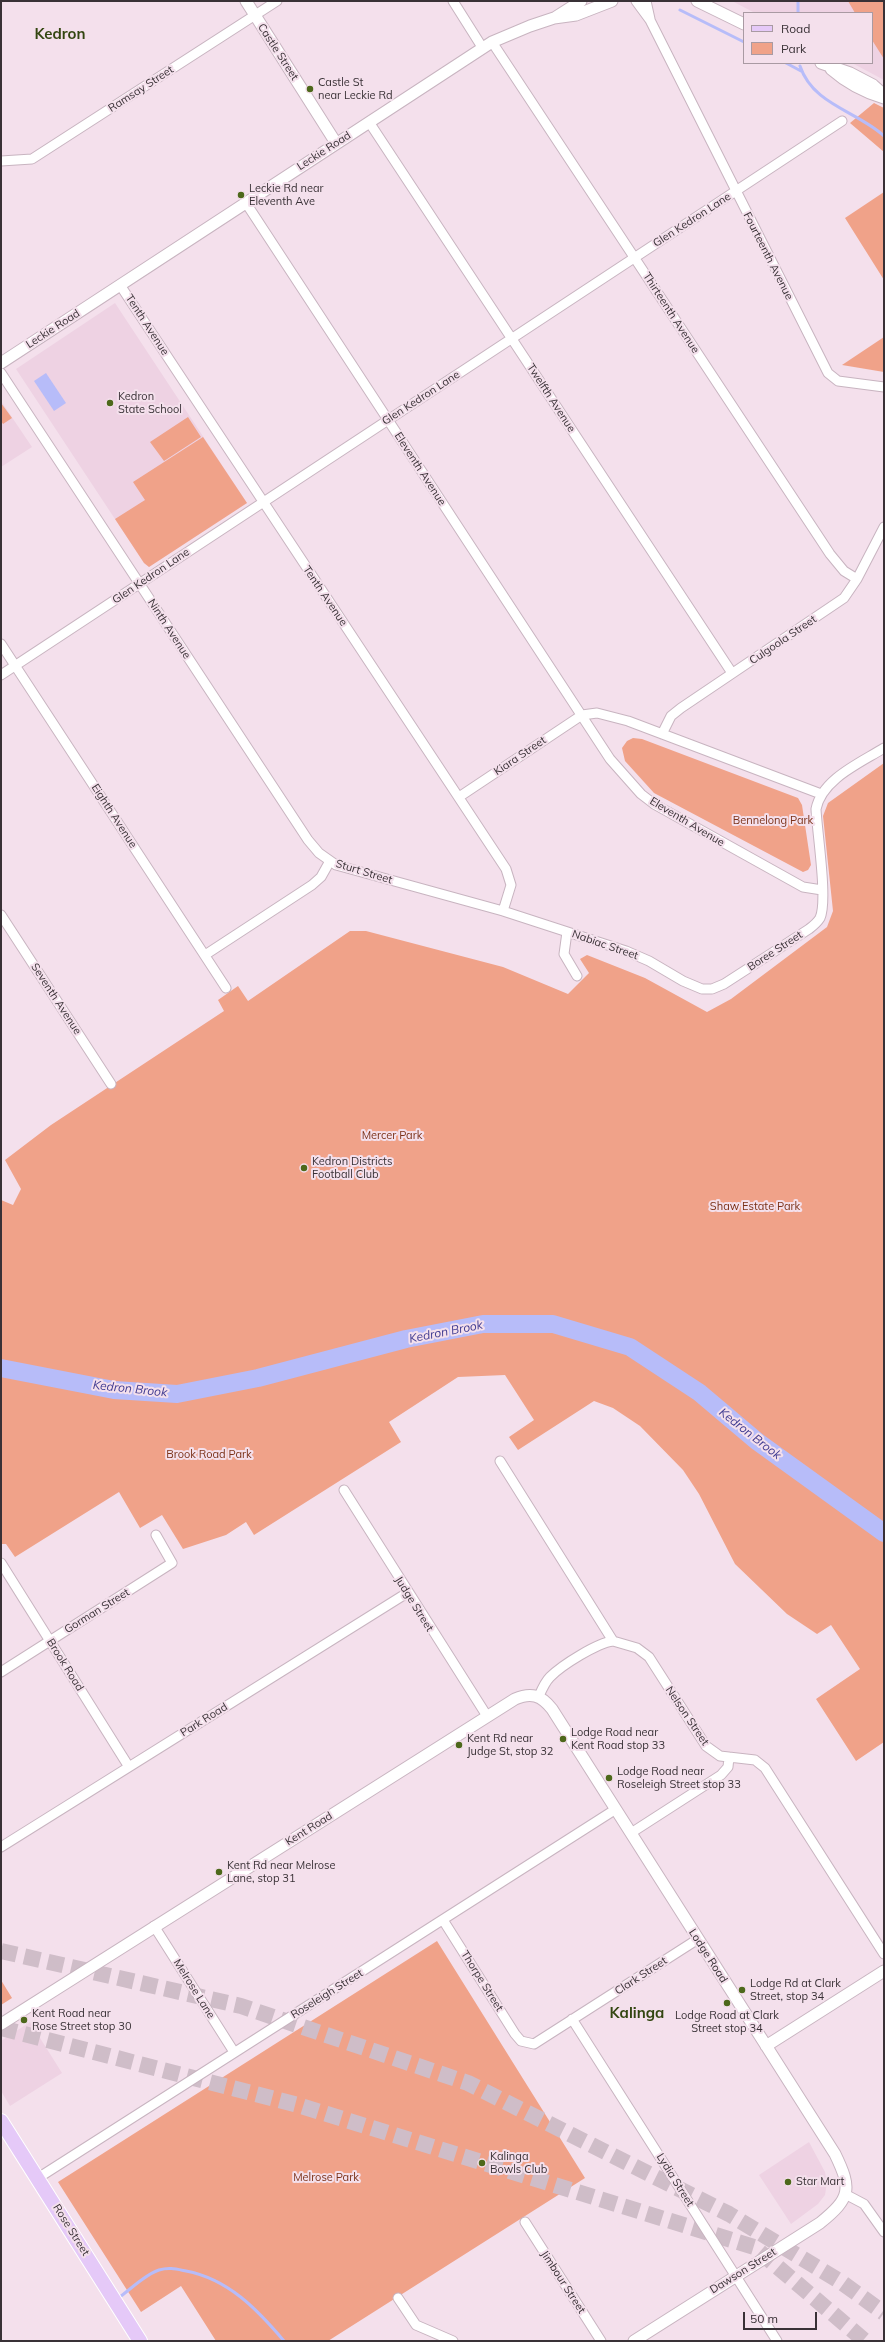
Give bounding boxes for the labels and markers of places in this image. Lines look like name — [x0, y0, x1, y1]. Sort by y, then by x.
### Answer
place label: Castle St near Leckie Rd — [318, 76, 392, 102]
marker: Castle St near Leckie Rd — [305, 84, 315, 94]
place label: Leckie Rd near Eleventh Ave — [249, 182, 323, 208]
marker: Leckie Rd near Eleventh Ave — [236, 190, 246, 200]
place label: Kedron State School — [118, 390, 182, 416]
marker: Kedron State School — [105, 398, 115, 408]
place label: Kedron Districts Football Club — [312, 1155, 392, 1181]
marker: Kedron Districts Football Club — [299, 1163, 309, 1173]
place label: Lodge Road near Kent Road stop 33 — [571, 1726, 665, 1752]
place label: Kent Rd near Judge St, stop 32 — [467, 1732, 553, 1758]
marker: Lodge Road near Kent Road stop 33 — [558, 1734, 568, 1744]
marker: Kent Rd near Judge St, stop 32 — [454, 1740, 464, 1750]
place label: Lodge Road near Roseleigh Street stop 33 — [617, 1765, 741, 1791]
marker: Lodge Road near Roseleigh Street stop 33 — [604, 1773, 614, 1783]
place label: Kent Rd near Melrose Lane, stop 31 — [227, 1859, 336, 1885]
marker: Kent Rd near Melrose Lane, stop 31 — [214, 1867, 224, 1877]
place label: Lodge Rd at Clark Street, stop 34 — [750, 1977, 841, 2003]
marker: Lodge Rd at Clark Street, stop 34 — [737, 1985, 747, 1995]
marker: Lodge Road at Clark Street stop 34 — [722, 1998, 732, 2008]
place label: Kent Road near Rose Street stop 30 — [32, 2007, 132, 2033]
place label: Lodge Road at Clark Street stop 34 — [675, 2009, 779, 2035]
marker: Kent Road near Rose Street stop 30 — [19, 2015, 29, 2025]
place label: Kalinga Bowls Club — [490, 2150, 547, 2176]
marker: Kalinga Bowls Club — [477, 2158, 487, 2168]
place label: Star Mart — [796, 2175, 844, 2189]
marker: Star Mart — [783, 2177, 793, 2187]

